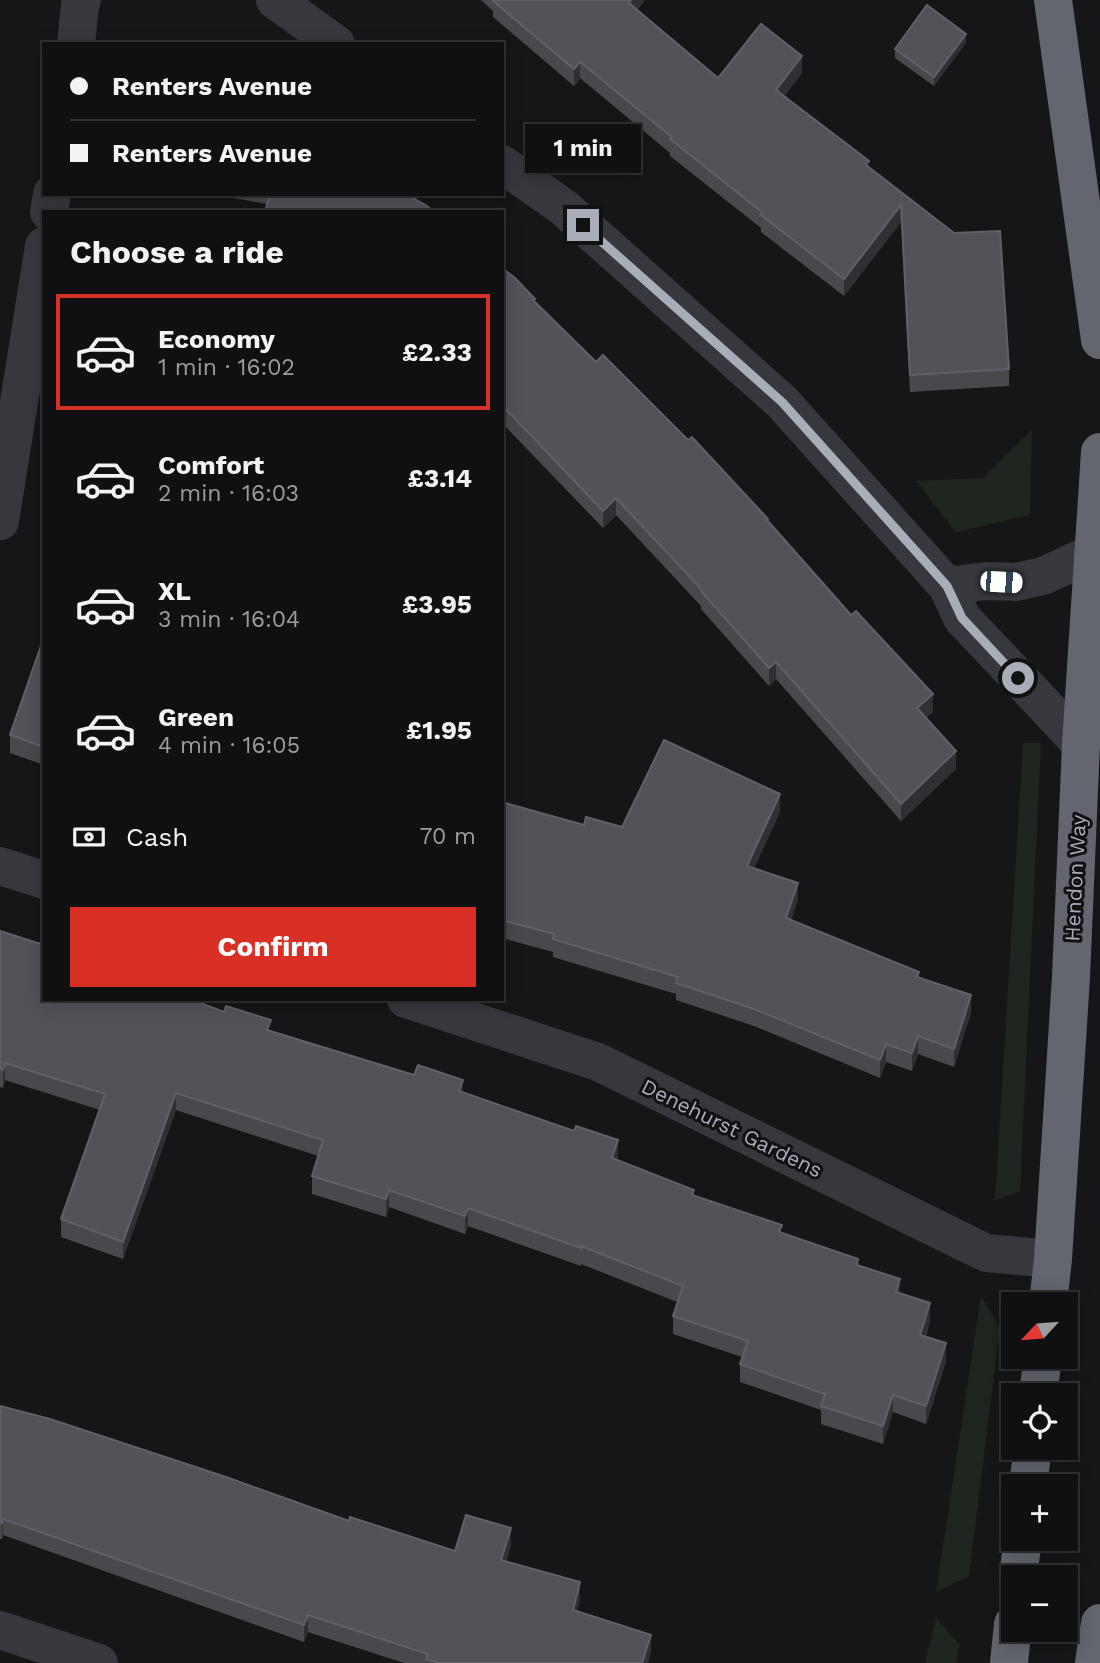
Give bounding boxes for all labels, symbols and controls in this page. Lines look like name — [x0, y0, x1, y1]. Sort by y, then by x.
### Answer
text: Renters Avenue — [112, 71, 312, 101]
callout: 1 min — [525, 124, 641, 173]
text: 1 min — [553, 135, 613, 162]
text: Renters Avenue — [112, 138, 312, 168]
route end — [567, 209, 599, 241]
text: Choose a ride — [70, 233, 284, 271]
icon: car — [74, 321, 137, 384]
text: Economy — [158, 324, 275, 354]
text: £2.33 — [402, 337, 472, 367]
text: 1 min · 16:02 — [158, 354, 295, 381]
icon: car — [74, 447, 137, 510]
text: Comfort — [158, 450, 264, 480]
text: £3.14 — [408, 463, 472, 493]
text: 2 min · 16:03 — [158, 480, 299, 507]
car — [980, 570, 1023, 594]
icon: car — [74, 573, 137, 636]
text: XL — [158, 576, 191, 606]
text: £3.95 — [402, 589, 472, 619]
text: 3 min · 16:04 — [158, 606, 300, 633]
route start — [1002, 662, 1034, 694]
icon: car — [74, 699, 137, 762]
text: Green — [158, 702, 234, 732]
text: £1.95 — [406, 715, 472, 745]
text: 4 min · 16:05 — [158, 732, 300, 759]
street label: Hendon Way — [1059, 814, 1091, 942]
icon: cash — [70, 818, 108, 856]
text: Cash — [126, 822, 188, 852]
text: 70 m — [419, 823, 476, 850]
button: Confirm — [70, 907, 476, 987]
street label: Denehurst Gardens — [637, 1073, 827, 1183]
north arrow — [1001, 1292, 1078, 1368]
map controls — [1001, 1292, 1078, 1642]
button: locate — [1001, 1383, 1078, 1460]
button: + — [1001, 1474, 1078, 1551]
button: − — [1001, 1565, 1078, 1642]

